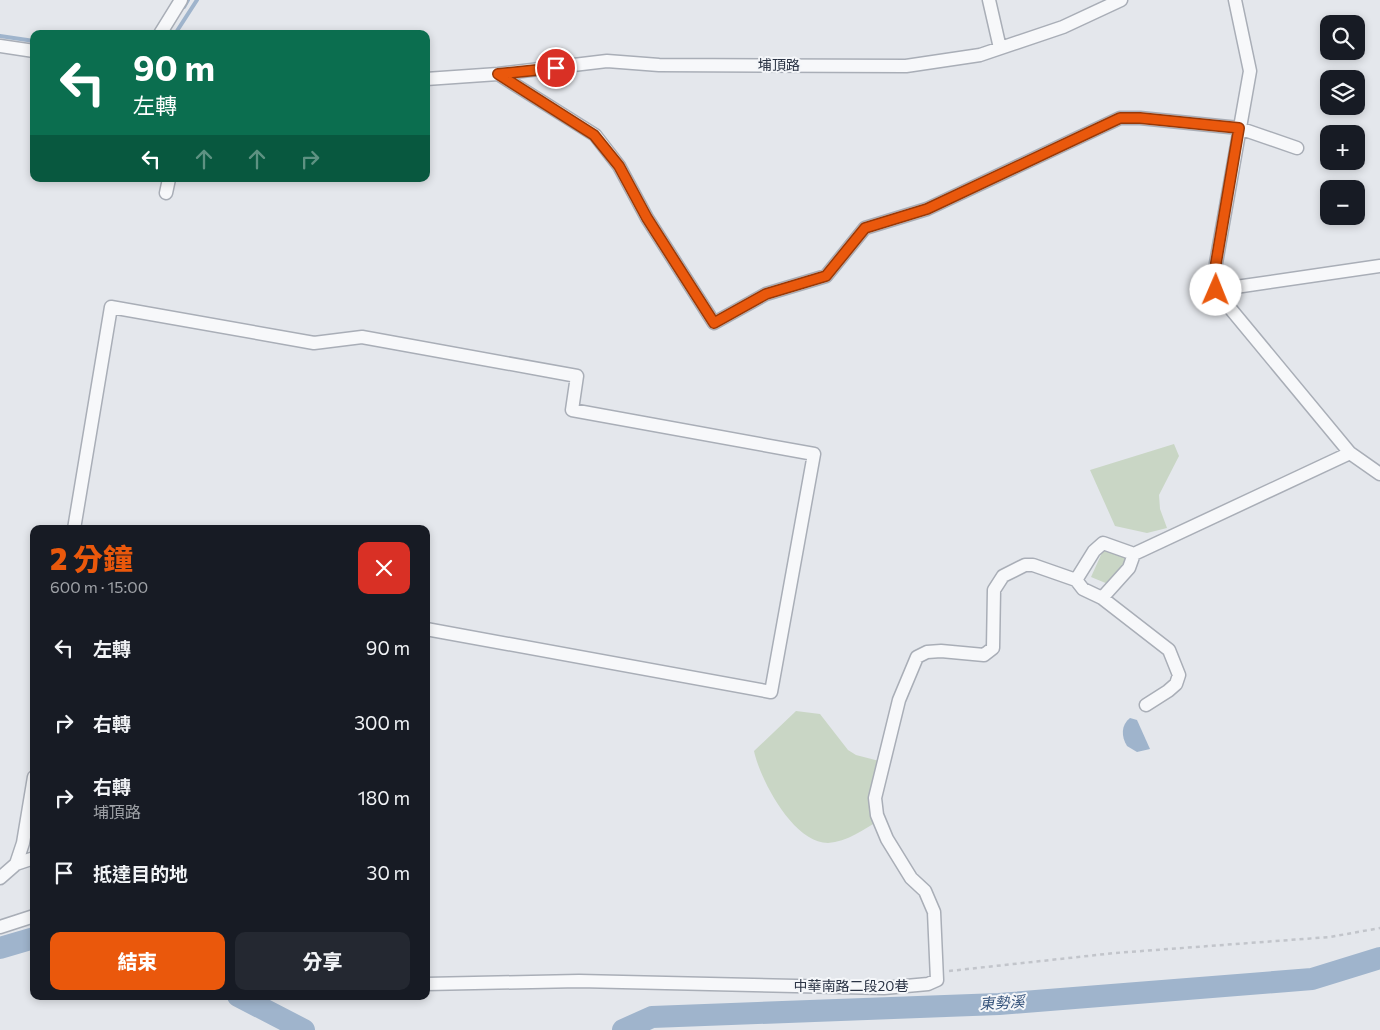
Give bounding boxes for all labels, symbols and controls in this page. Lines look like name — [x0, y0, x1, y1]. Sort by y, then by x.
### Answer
map controls — [1320, 15, 1365, 225]
button: search — [1320, 15, 1365, 60]
text: 90 m — [133, 45, 215, 88]
pin — [535, 47, 577, 89]
icon: left — [50, 50, 115, 115]
icon: arrive — [542, 54, 570, 82]
street label: 埔頂路 — [758, 56, 800, 73]
button: layers — [1320, 70, 1365, 115]
text: 左轉 — [133, 92, 177, 119]
button: + — [1320, 125, 1365, 170]
icon: left — [137, 145, 165, 173]
icon: ahead — [190, 145, 218, 173]
icon: ahead — [243, 145, 271, 173]
icon: right — [296, 145, 324, 173]
button: − — [1320, 180, 1365, 225]
position arrow — [1189, 263, 1241, 315]
text: 2 分鐘 — [50, 539, 133, 576]
button: close — [358, 542, 410, 594]
text: 600 m · 15:00 — [50, 577, 148, 596]
icon: left — [50, 634, 78, 662]
text: 90 m — [366, 636, 410, 659]
text: 左轉 — [93, 637, 131, 660]
icon: right — [50, 709, 78, 737]
text: 300 m — [354, 711, 410, 734]
text: 右轉 — [93, 712, 131, 735]
text: 右轉 — [93, 775, 131, 798]
icon: right — [50, 784, 78, 812]
text: 180 m — [358, 786, 410, 809]
text: 埔頂路 — [93, 802, 141, 821]
icon: arrive — [50, 859, 78, 887]
text: 30 m — [367, 861, 410, 884]
text: 抵達目的地 — [93, 862, 188, 885]
button: 結束 — [50, 932, 225, 990]
button: 分享 — [235, 932, 410, 990]
street label: 中華南路二段20巷 — [794, 977, 908, 994]
water label: 東勢溪 — [979, 992, 1027, 1012]

